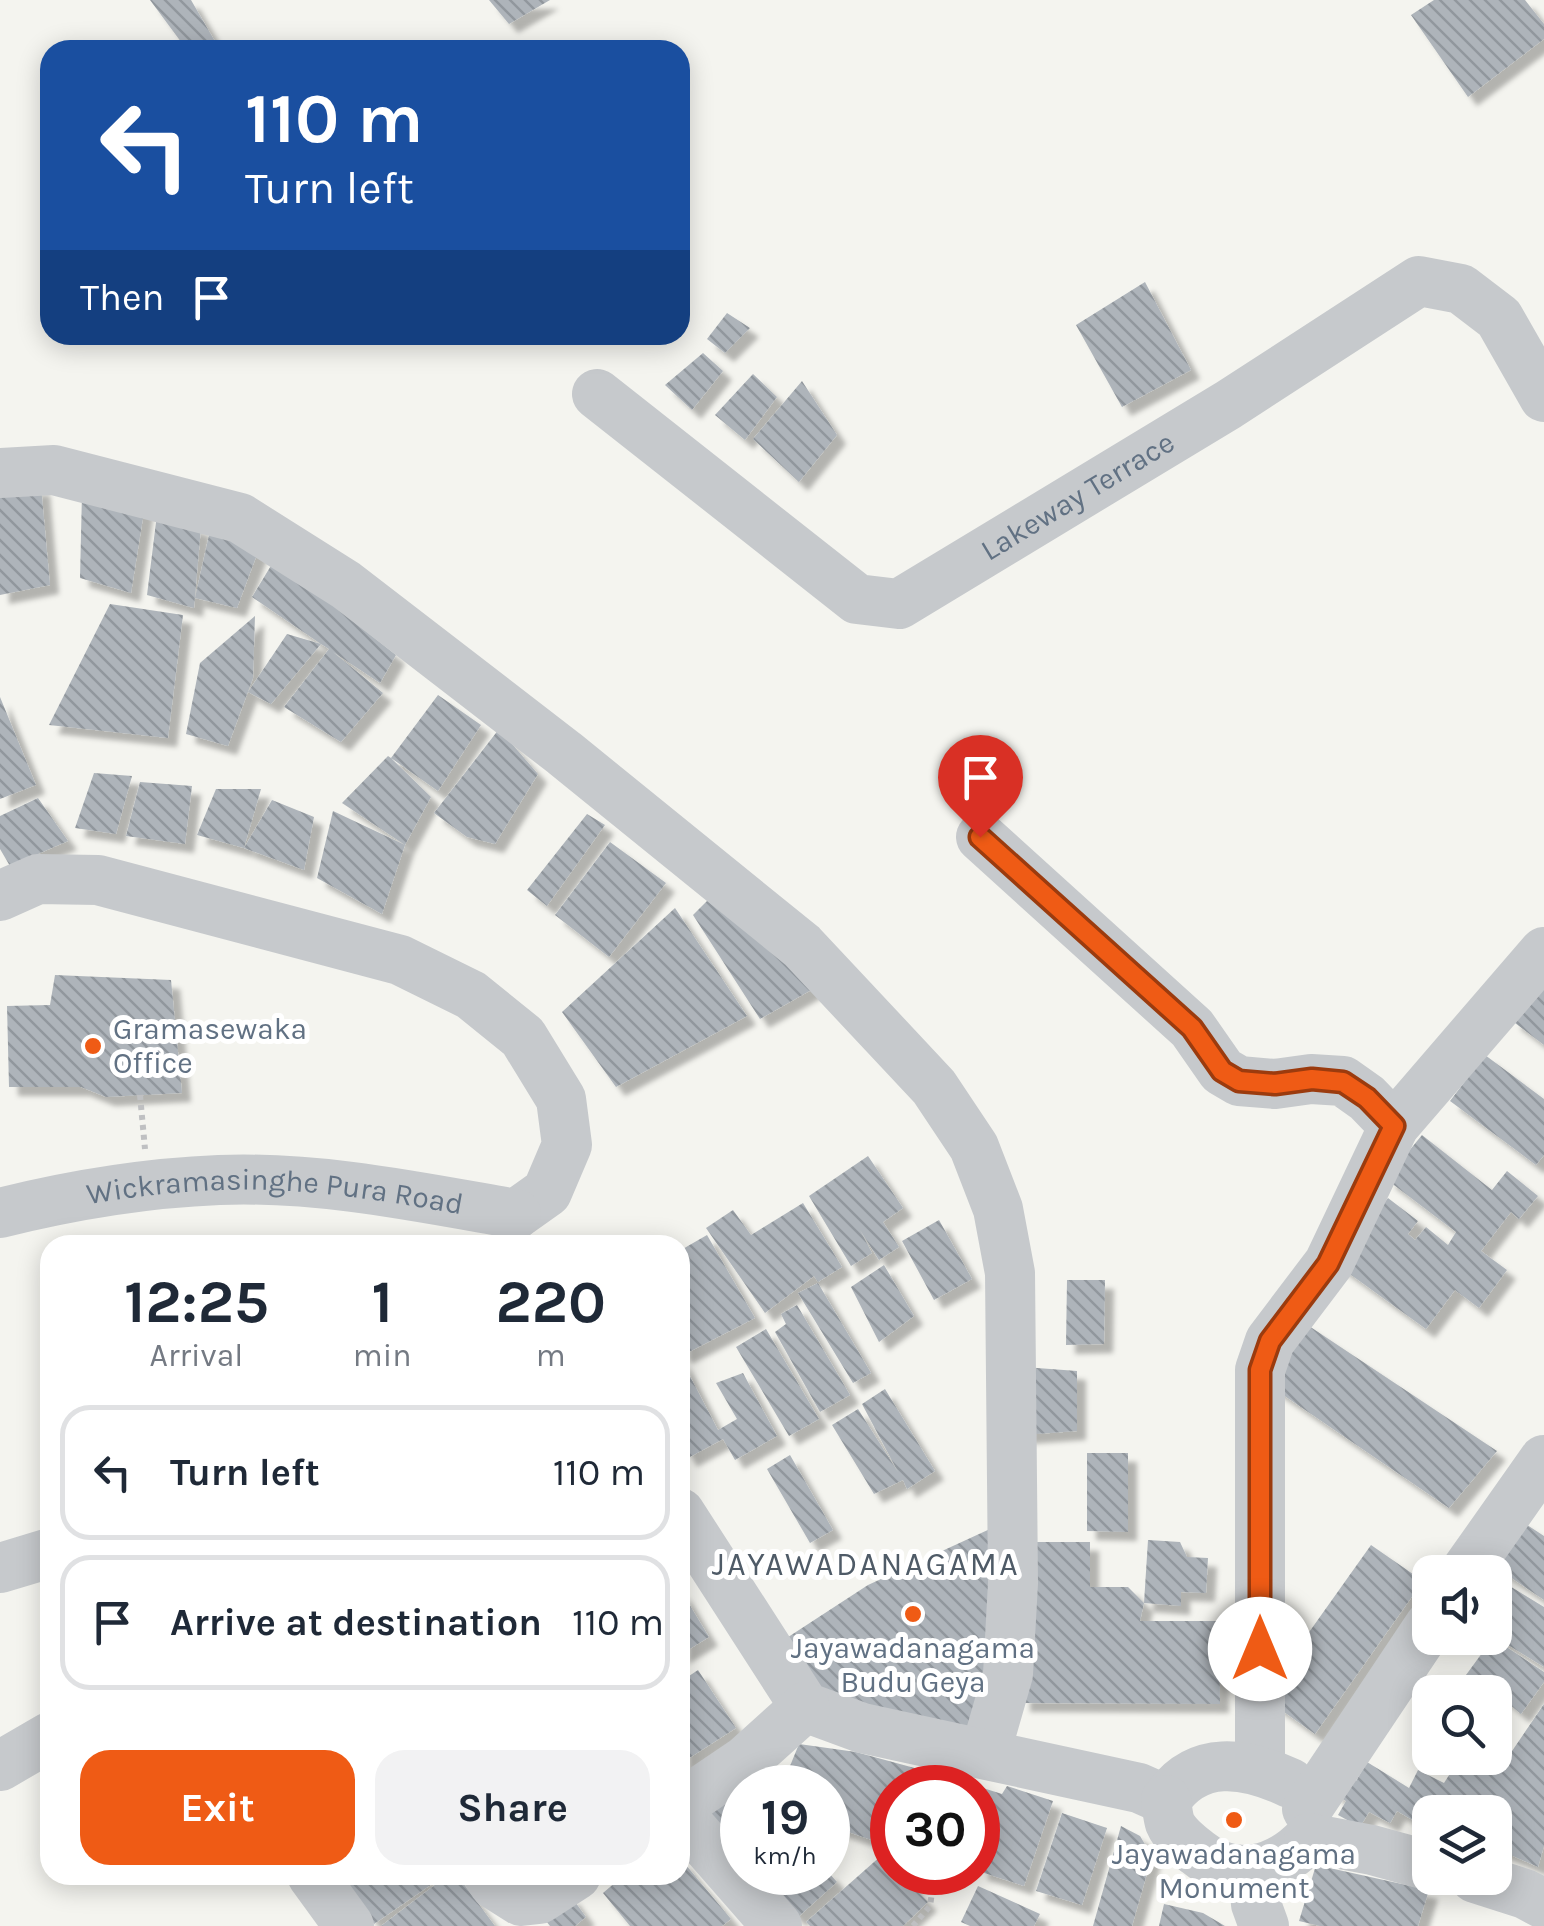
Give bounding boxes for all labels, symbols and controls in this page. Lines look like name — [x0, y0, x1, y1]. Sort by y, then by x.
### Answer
text: 110 m — [245, 78, 423, 160]
icon: left — [80, 80, 210, 210]
text: Turn left — [245, 162, 414, 214]
icon: arrive — [184, 270, 239, 325]
text: Then — [80, 275, 164, 320]
street label: Lakeway Terrace — [974, 424, 1181, 568]
pin — [938, 735, 1023, 838]
icon: arrive — [953, 750, 1008, 805]
place label: Gramasewaka Office — [113, 1011, 307, 1081]
marker: Gramasewaka Office — [82, 1035, 104, 1057]
street label: Wickramasinghe Pura Road — [84, 1161, 466, 1222]
text: 12:25 — [124, 1267, 269, 1337]
text: 1 — [372, 1267, 393, 1337]
text: 220 — [496, 1267, 606, 1337]
text: Arrival — [150, 1337, 243, 1374]
text: min — [353, 1337, 412, 1374]
text: m — [536, 1337, 566, 1374]
icon: left — [85, 1445, 140, 1500]
text: Turn left — [170, 1450, 320, 1495]
text: 110 m — [553, 1450, 645, 1495]
district label: JAYAWADANAGAMA — [712, 1546, 1020, 1583]
map controls — [1412, 1555, 1512, 1895]
button: sound — [1412, 1555, 1512, 1655]
icon: arrive — [85, 1595, 140, 1650]
position arrow — [1208, 1597, 1312, 1701]
text: Arrive at destination — [170, 1600, 542, 1645]
text: 110 m — [572, 1600, 664, 1645]
marker: Jayawadanagama Budu Geya — [902, 1603, 924, 1625]
place label: Jayawadanagama Budu Geya — [791, 1630, 1035, 1700]
button: search — [1412, 1675, 1512, 1775]
button: Exit — [80, 1750, 355, 1865]
button: Share — [375, 1750, 650, 1865]
speed limit sign: 30 — [870, 1765, 1000, 1895]
text: 19 — [761, 1788, 809, 1847]
button: layers — [1412, 1795, 1512, 1895]
marker: Jayawadanagama Monument — [1223, 1809, 1245, 1831]
place label: Jayawadanagama Monument — [1112, 1836, 1356, 1906]
text: km/h — [753, 1841, 817, 1870]

